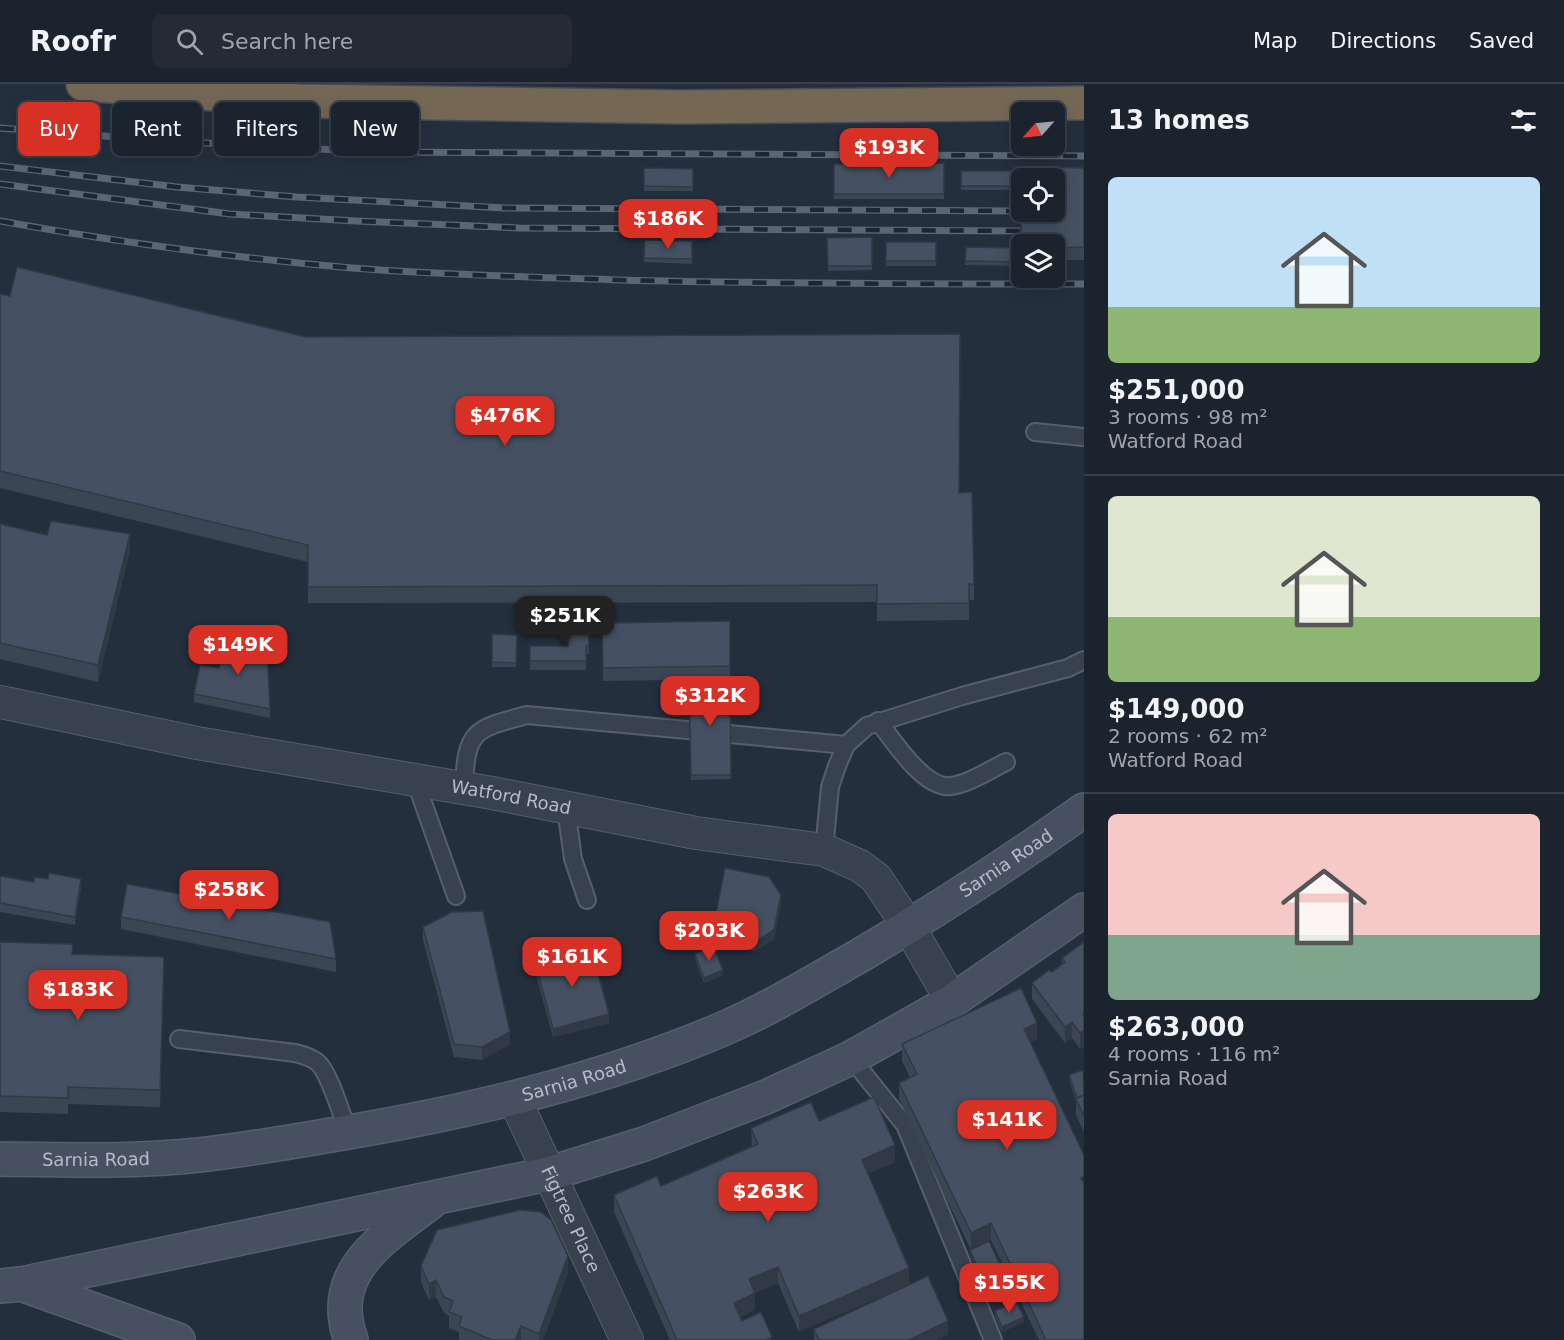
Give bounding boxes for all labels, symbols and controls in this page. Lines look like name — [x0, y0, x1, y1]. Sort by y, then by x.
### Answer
search box — [152, 14, 572, 68]
text: Roofr — [30, 25, 116, 58]
icon: search — [173, 25, 206, 58]
text: Search here — [221, 29, 353, 54]
text: Map — [1253, 29, 1297, 53]
text: Directions — [1330, 29, 1436, 53]
text: Saved — [1469, 29, 1534, 53]
chip: Buy — [18, 102, 100, 156]
chip: Rent — [112, 102, 202, 156]
chip: Filters — [214, 102, 319, 156]
chip: New — [331, 102, 419, 156]
north arrow — [1011, 102, 1065, 156]
map controls — [1011, 102, 1065, 288]
icon: filters — [1507, 104, 1540, 137]
text: 13 homes — [1108, 105, 1250, 135]
pin: $193K — [847, 128, 931, 179]
text: $193K — [853, 135, 925, 159]
button: locate — [1011, 168, 1065, 222]
pin: $186K — [626, 199, 710, 250]
text: $186K — [632, 206, 704, 230]
icon: home — [1270, 216, 1378, 324]
button: layers — [1011, 234, 1065, 288]
text: $251,000 — [1108, 375, 1245, 405]
pin: $476K — [463, 396, 547, 447]
text: $476K — [469, 403, 541, 427]
text: 3 rooms · 98 m² — [1108, 405, 1268, 429]
text: Watford Road — [1108, 429, 1243, 453]
icon: home — [1270, 535, 1378, 643]
pin: $251K — [523, 596, 607, 647]
text: $251K — [529, 603, 601, 627]
pin: $149K — [196, 625, 280, 676]
text: $149K — [202, 632, 274, 656]
pin: $312K — [668, 676, 752, 727]
text: $312K — [674, 683, 746, 707]
text: $149,000 — [1108, 694, 1245, 724]
text: 2 rooms · 62 m² — [1108, 724, 1268, 748]
text: Watford Road — [1108, 748, 1243, 772]
street label: Watford Road — [450, 775, 573, 818]
street label: Sarnia Road — [955, 824, 1057, 902]
icon: home — [1270, 853, 1378, 961]
pin: $258K — [187, 870, 271, 921]
text: $258K — [193, 877, 265, 901]
pin: $203K — [667, 911, 751, 962]
text: $203K — [673, 918, 745, 942]
pin: $161K — [530, 937, 614, 988]
text: $161K — [536, 944, 608, 968]
pin: $183K — [36, 970, 120, 1021]
text: $183K — [42, 977, 114, 1001]
text: $263,000 — [1108, 1012, 1245, 1042]
text: 4 rooms · 116 m² — [1108, 1042, 1280, 1066]
street label: Sarnia Road — [520, 1055, 629, 1105]
text: Sarnia Road — [1108, 1066, 1228, 1090]
pin: $141K — [965, 1100, 1049, 1151]
text: $141K — [971, 1107, 1043, 1131]
street label: Sarnia Road — [42, 1148, 150, 1170]
street label: Figtree Place — [537, 1162, 605, 1276]
pin: $263K — [726, 1172, 810, 1223]
text: $263K — [732, 1179, 804, 1203]
pin: $155K — [967, 1263, 1051, 1314]
text: $155K — [973, 1270, 1045, 1294]

